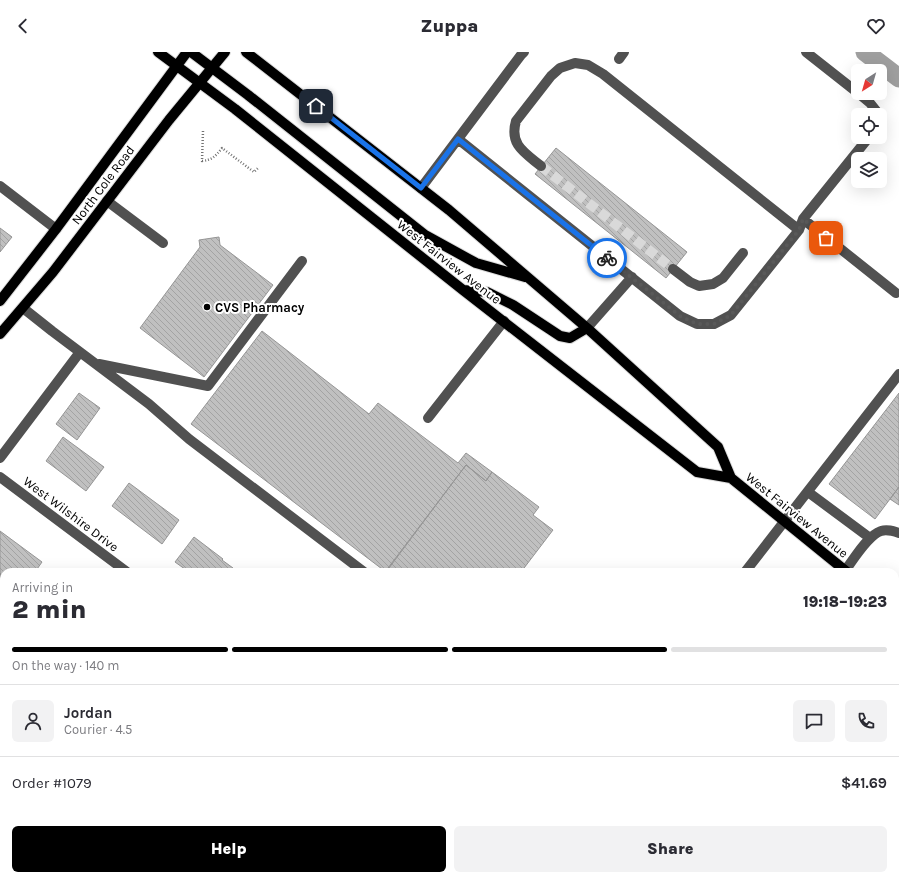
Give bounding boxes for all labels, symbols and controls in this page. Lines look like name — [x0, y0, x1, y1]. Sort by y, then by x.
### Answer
icon: back — [12, 15, 34, 37]
text: Zuppa — [421, 15, 478, 37]
icon: heart — [865, 15, 887, 37]
north arrow — [851, 64, 887, 100]
map controls — [851, 64, 887, 188]
pin — [299, 89, 333, 123]
icon: home — [305, 95, 327, 117]
button: locate — [851, 108, 887, 144]
street label: North Cole Road — [68, 143, 138, 227]
button: layers — [851, 152, 887, 188]
street label: West Fairview Avenue — [394, 217, 504, 307]
pin — [809, 221, 843, 255]
icon: bag — [815, 227, 837, 249]
courier — [587, 238, 627, 278]
icon: bike — [596, 247, 618, 269]
place label: CVS Pharmacy — [215, 300, 305, 315]
marker: CVS Pharmacy — [202, 302, 212, 312]
street label: West Fairview Avenue — [743, 469, 851, 561]
street label: West Wilshire Drive — [20, 473, 122, 555]
text: Arriving in — [12, 580, 73, 595]
text: 19:18–19:23 — [803, 593, 887, 611]
text: 2 min — [12, 594, 87, 625]
text: On the way · 140 m — [12, 658, 119, 673]
button: person — [12, 700, 54, 742]
button: chat — [793, 700, 835, 742]
button: phone — [845, 700, 887, 742]
text: Jordan — [64, 704, 112, 722]
text: Courier · 4.5 — [64, 722, 132, 737]
text: Order #1079 — [12, 774, 92, 792]
text: $41.69 — [841, 774, 887, 792]
button: Help — [12, 826, 446, 872]
button: Share — [454, 826, 887, 872]

